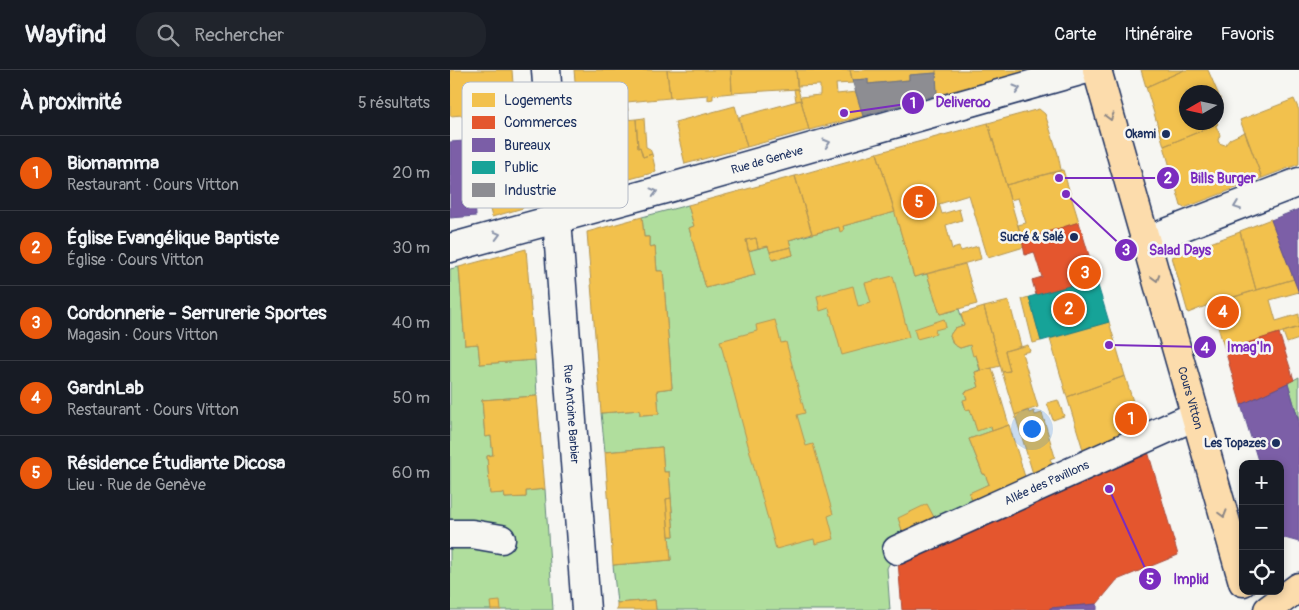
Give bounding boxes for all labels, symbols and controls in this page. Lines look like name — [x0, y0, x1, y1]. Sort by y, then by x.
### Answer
search box — [136, 12, 486, 57]
text: Wayfind — [25, 20, 106, 49]
icon: search — [154, 21, 182, 49]
text: Rechercher — [194, 23, 284, 47]
text: Carte — [1054, 23, 1096, 46]
text: Itinéraire — [1124, 23, 1192, 46]
text: Favoris — [1220, 23, 1274, 46]
legend — [462, 82, 628, 208]
one-way arrow — [1013, 84, 1021, 95]
north arrow — [1179, 85, 1224, 130]
callout: Deliveroo — [900, 88, 1000, 117]
text: À proximité — [20, 89, 123, 116]
text: Logements — [504, 92, 573, 109]
text: 5 résultats — [358, 93, 430, 113]
text: 1 — [910, 94, 916, 113]
text: Deliveroo — [936, 94, 991, 111]
one-way arrow — [1104, 112, 1114, 120]
text: Commerces — [504, 114, 578, 131]
place label: Okami — [1125, 127, 1156, 142]
marker: Okami — [1160, 128, 1172, 140]
text: Bureaux — [504, 137, 551, 154]
one-way arrow — [822, 138, 831, 148]
street label: Rue de Genève — [729, 143, 805, 178]
text: Biomamma — [67, 151, 159, 175]
text: Public — [504, 159, 539, 176]
text: 1 — [33, 163, 39, 183]
text: 20 m — [392, 163, 430, 183]
callout: Bills Burger — [1156, 163, 1266, 192]
text: 2 — [1164, 169, 1172, 188]
text: Bills Burger — [1190, 170, 1257, 187]
text: Restaurant · Cours Vitton — [67, 175, 239, 195]
text: Industrie — [504, 182, 556, 199]
pin: 5 — [903, 183, 935, 221]
one-way arrow — [649, 187, 658, 198]
one-way arrow — [1233, 200, 1242, 210]
text: Église Evangélique Baptiste — [67, 226, 279, 250]
one-way arrow — [493, 230, 502, 241]
place label: Sucré & Salé — [1000, 230, 1065, 245]
marker: Sucré & Salé — [1068, 231, 1080, 243]
callout: Salad Days — [1114, 235, 1221, 264]
text: 2 — [32, 238, 40, 258]
text: 30 m — [392, 238, 430, 258]
text: 3 — [1122, 241, 1130, 260]
text: Salad Days — [1149, 242, 1212, 259]
text: Église · Cours Vitton — [67, 250, 203, 270]
pin: 3 — [1069, 254, 1101, 292]
one-way arrow — [1150, 274, 1160, 282]
pin: 2 — [1053, 290, 1085, 328]
pin: 4 — [1207, 293, 1239, 331]
text: Cordonnerie - Serrurerie Sportes — [67, 301, 327, 325]
text: 3 — [32, 313, 40, 333]
text: 40 m — [392, 313, 430, 333]
text: Magasin · Cours Vitton — [67, 325, 218, 345]
callout: Imag'In — [1192, 333, 1282, 362]
text: 4 — [1201, 339, 1210, 358]
text: Imag'In — [1227, 339, 1271, 356]
street label: Rue Antoine Barbier — [560, 364, 582, 465]
street label: Cours Vitton — [1174, 365, 1206, 431]
text: GardnLab — [67, 376, 144, 400]
text: 4 — [31, 388, 41, 408]
text: 50 m — [393, 388, 430, 408]
text: Restaurant · Cours Vitton — [67, 400, 239, 420]
pin: 1 — [1115, 400, 1147, 438]
your location — [1019, 416, 1045, 442]
place label: Les Topazes — [1204, 436, 1267, 451]
marker: Les Topazes — [1270, 437, 1282, 449]
text: Résidence Étudiante Dicosa — [67, 451, 285, 475]
street label: Allée des Pavillons — [1002, 457, 1092, 509]
map controls — [1239, 460, 1284, 595]
button: + — [1239, 460, 1284, 505]
text: 5 — [32, 463, 40, 483]
text: 60 m — [392, 463, 430, 483]
text: Lieu · Rue de Genève — [67, 475, 206, 495]
button: − — [1239, 505, 1284, 550]
one-way arrow — [1218, 509, 1228, 517]
button: locate — [1239, 550, 1284, 595]
callout: Implid — [1138, 564, 1218, 593]
text: 5 — [1146, 570, 1154, 589]
text: Implid — [1173, 571, 1209, 588]

